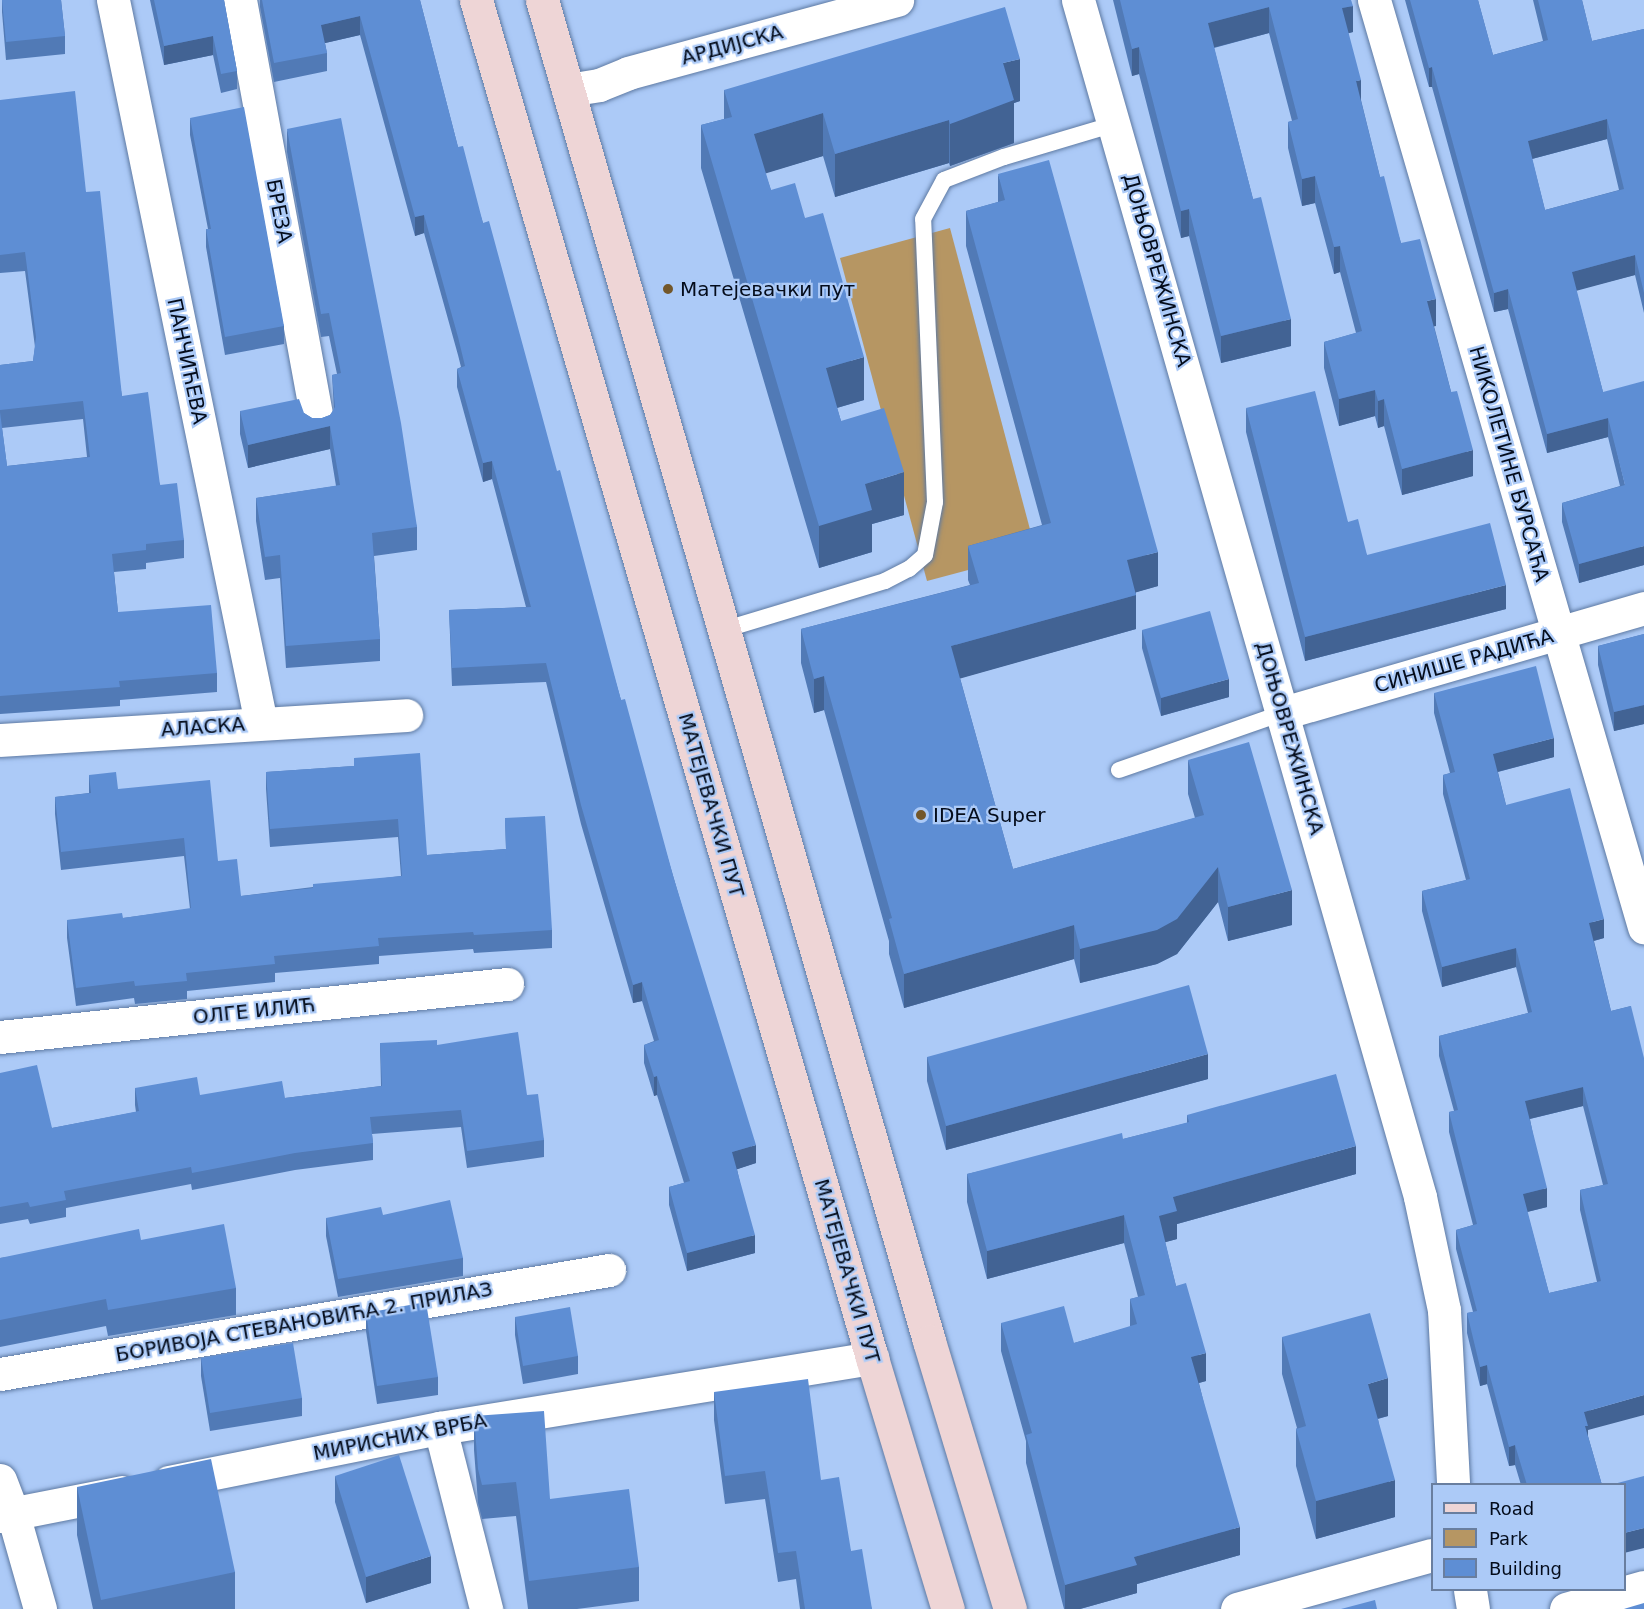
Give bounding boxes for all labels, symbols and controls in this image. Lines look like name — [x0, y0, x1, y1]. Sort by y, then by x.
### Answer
street label: АРДИЈСКА — [679, 20, 785, 70]
street label: ДОЊОВРЕЖИНСКА — [1118, 171, 1196, 369]
street label: БРЕЗА — [261, 177, 297, 245]
place label: Матејевачки пут — [680, 277, 855, 301]
marker: Матејевачки пут — [661, 282, 675, 296]
street label: ПАНЧИЋЕВА — [162, 296, 212, 426]
street label: НИКОЛЕТИНЕ БУРСАЋА — [1464, 343, 1554, 585]
street label: СИНИШЕ РАДИЋА — [1372, 624, 1556, 698]
street label: ДОЊОВРЕЖИНСКА — [1251, 639, 1329, 837]
street label: МАТЕЈЕВАЧКИ ПУТ — [673, 710, 749, 900]
street label: АЛАСКА — [160, 712, 246, 742]
place label: IDEA Super — [933, 803, 1046, 827]
marker: IDEA Super — [914, 808, 928, 822]
street label: ОЛГЕ ИЛИЋ — [192, 993, 316, 1029]
street label: МАТЕЈЕВАЧКИ ПУТ — [809, 1176, 885, 1366]
street label: БОРИВОЈА СТЕВАНОВИЋА 2. ПРИЛАЗ — [114, 1277, 494, 1367]
street label: МИРИСНИХ ВРБА — [311, 1408, 489, 1466]
legend — [1431, 1483, 1626, 1591]
text: Road — [1489, 1498, 1534, 1519]
text: Park — [1489, 1528, 1528, 1549]
text: Building — [1489, 1558, 1562, 1579]

